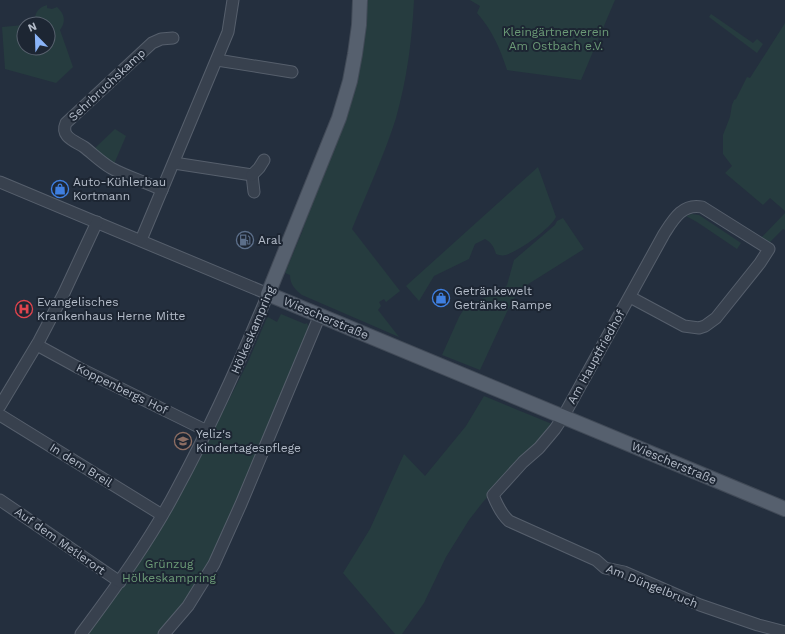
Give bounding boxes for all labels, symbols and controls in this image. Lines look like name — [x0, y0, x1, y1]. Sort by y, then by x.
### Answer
north arrow — [16, 16, 56, 56]
text: N — [26, 20, 39, 35]
park label: Kleingärtnerverein Am Ostbach e.V. — [503, 25, 609, 53]
street label: Sehrbruchskamp — [66, 46, 148, 124]
place label: Auto-Kühlerbau Kortmann — [73, 175, 166, 203]
shop icon: Auto-Kühlerbau Kortmann — [50, 179, 70, 199]
fuel station icon: Aral — [235, 230, 255, 250]
place label: Aral — [258, 233, 281, 247]
street label: Hölkeskampring — [228, 284, 278, 376]
place label: Getränkewelt Getränke Rampe — [454, 284, 552, 312]
shop icon: Getränkewelt Getränke Rampe — [431, 288, 451, 308]
street label: Wiescherstraße — [281, 294, 371, 342]
place label: Evangelisches Krankenhaus Herne Mitte — [37, 295, 186, 323]
hospital icon: Evangelisches Krankenhaus Herne Mitte — [14, 299, 34, 319]
street label: Am Hauptfriedhof — [564, 307, 628, 406]
street label: Koppenbergs Hof — [74, 361, 170, 417]
place label: Yeliz's Kindertagespflege — [196, 427, 301, 455]
school or university icon: Yeliz's Kindertagespflege — [173, 431, 193, 451]
street label: Wiescherstraße — [629, 439, 719, 487]
street label: In dem Breil — [47, 440, 115, 490]
street label: Auf dem Metlerort — [12, 504, 108, 578]
park label: Grünzug Hölkeskampring — [122, 557, 216, 585]
street label: Am Düngelbruch — [604, 561, 700, 611]

